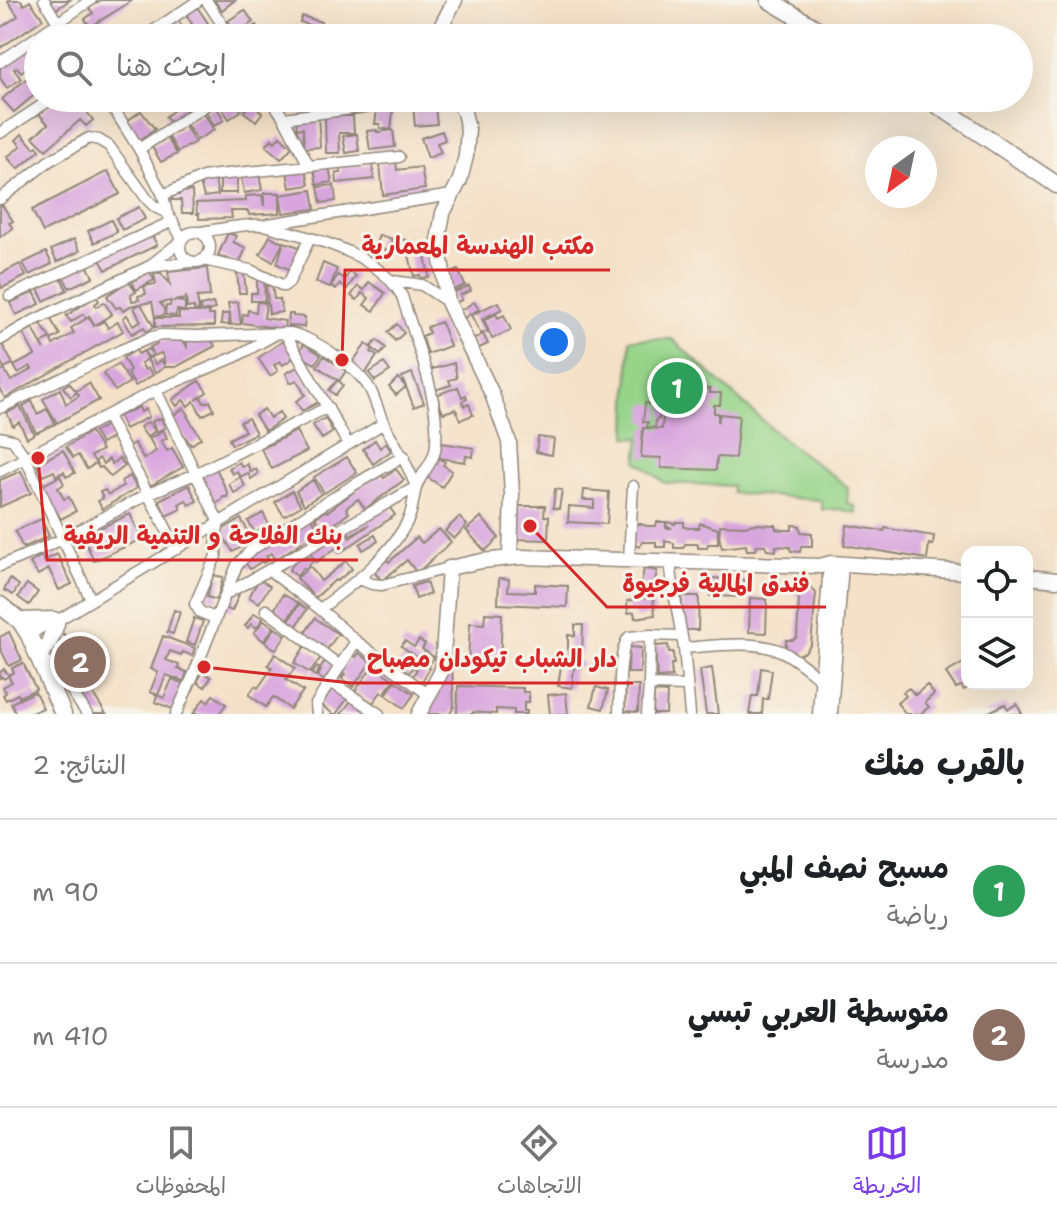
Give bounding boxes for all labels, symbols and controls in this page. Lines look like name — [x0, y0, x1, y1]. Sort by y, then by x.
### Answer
search box — [24, 24, 1033, 112]
text: ابحث هنا — [116, 45, 227, 86]
icon: search — [52, 46, 96, 90]
north arrow — [865, 136, 937, 208]
callout: مكتب الهندسة المعمارية — [345, 222, 610, 270]
text: مكتب الهندسة المعمارية — [362, 230, 594, 262]
your location — [534, 322, 574, 362]
pin: 1 — [651, 358, 703, 418]
callout: بنك الفلاحة و التنمية الريفية — [47, 512, 358, 560]
text: بنك الفلاحة و التنمية الريفية — [64, 520, 342, 552]
map controls — [961, 546, 1033, 690]
button: locate — [961, 546, 1033, 618]
callout: فندق المالية فرجيوة — [607, 559, 826, 607]
text: فندق المالية فرجيوة — [622, 568, 810, 600]
button: layers — [961, 618, 1033, 690]
pin: 2 — [54, 632, 106, 692]
callout: دار الشباب تيكودان مصباح — [351, 635, 633, 683]
text: دار الشباب تيكودان مصباح — [367, 643, 617, 675]
text: بالقرب منك — [864, 740, 1025, 786]
text: النتائج: 2 — [32, 747, 126, 782]
text: مسبح نصف المبي — [739, 847, 949, 888]
text: 90 m — [32, 874, 99, 909]
text: 1 — [993, 874, 1005, 909]
text: رياضة — [887, 897, 949, 932]
text: متوسطة العربي تبسي — [688, 991, 949, 1032]
text: 410 m — [32, 1018, 109, 1053]
text: 2 — [990, 1018, 1008, 1053]
text: مدرسة — [877, 1041, 949, 1076]
tab: المحفوظات — [135, 1121, 226, 1205]
tab: الاتجاهات — [497, 1121, 582, 1205]
tab: الخريطة — [853, 1121, 922, 1205]

